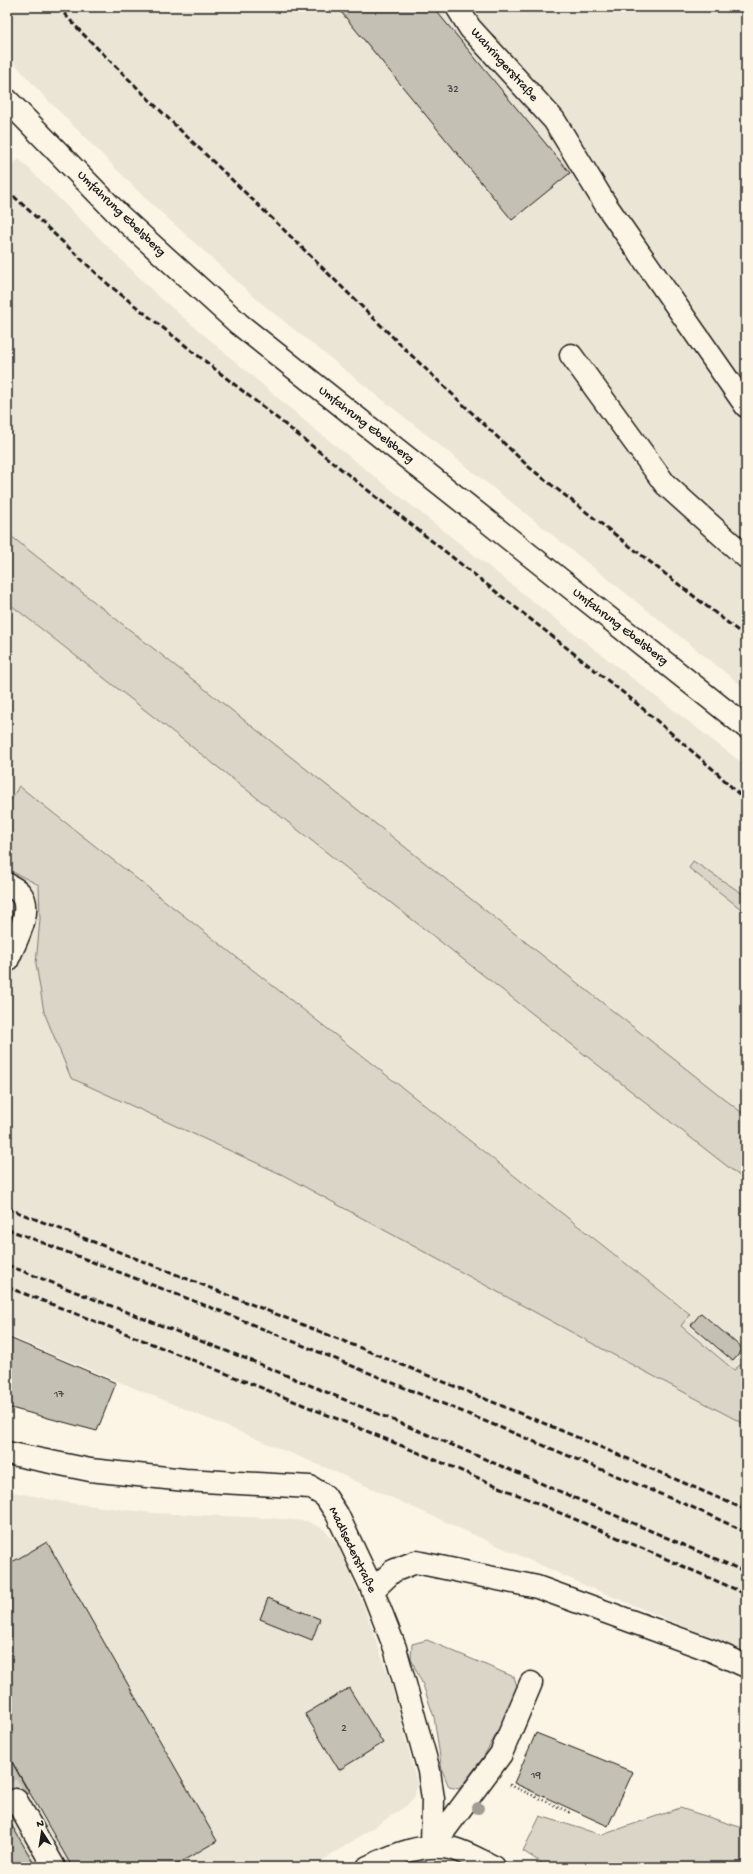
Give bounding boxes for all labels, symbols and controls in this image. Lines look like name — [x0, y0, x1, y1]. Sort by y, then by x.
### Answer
street label: Wahringerstraße — [467, 25, 541, 105]
house number: 32 — [446, 84, 459, 96]
street label: Umfahrung Ebelsberg — [74, 168, 168, 260]
street label: Umfahrung Ebelsberg — [315, 383, 417, 467]
street label: Umfahrung Ebelsberg — [569, 585, 671, 669]
house number: 17 — [53, 1389, 64, 1401]
street label: Madlsederstraße — [325, 1505, 379, 1596]
house number: 2 — [341, 1723, 347, 1735]
house number: 19 — [530, 1770, 541, 1782]
north arrow — [22, 1812, 62, 1852]
text: N — [36, 1818, 45, 1831]

